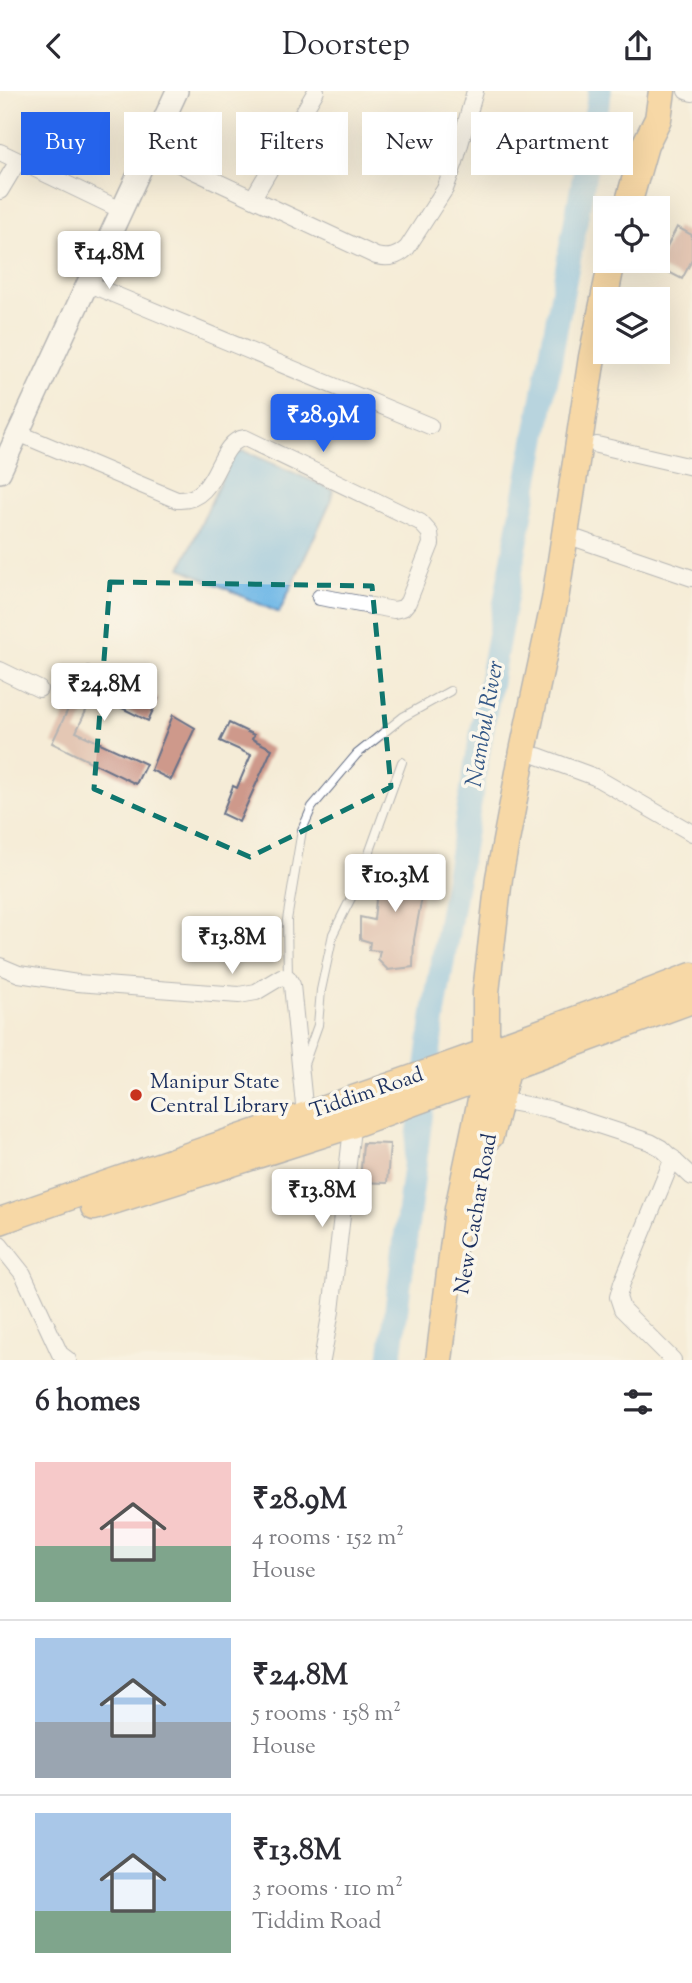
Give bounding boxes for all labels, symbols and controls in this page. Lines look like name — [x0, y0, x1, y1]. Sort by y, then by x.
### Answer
text: Doorstep — [282, 23, 410, 69]
icon: back — [35, 27, 73, 65]
icon: share — [619, 27, 657, 65]
chip: Buy — [21, 112, 110, 175]
chip: Rent — [124, 112, 222, 175]
chip: Filters — [236, 112, 348, 175]
chip: New — [362, 112, 457, 175]
chip: Apartment — [471, 112, 633, 175]
map controls — [593, 196, 670, 364]
button: locate — [593, 196, 670, 273]
pin: ₹14.8M — [52, 231, 166, 291]
text: ₹14.8M — [74, 237, 144, 270]
button: layers — [593, 287, 670, 364]
pin: ₹28.9M — [266, 395, 380, 454]
text: ₹28.9M — [287, 400, 359, 433]
water label: Nambul River — [459, 658, 513, 790]
pin: ₹24.8M — [47, 663, 161, 723]
text: ₹24.8M — [67, 669, 141, 702]
pin: ₹10.3M — [338, 855, 452, 914]
text: ₹10.3M — [361, 860, 429, 893]
pin: ₹13.8M — [175, 917, 289, 976]
text: ₹13.8M — [198, 922, 266, 955]
street label: Tiddim Road — [306, 1061, 428, 1127]
place label: Manipur State Central Library — [150, 1068, 289, 1122]
marker: Manipur State Central Library — [128, 1087, 144, 1103]
street label: New Cachar Road — [448, 1131, 506, 1297]
pin: ₹13.8M — [265, 1169, 379, 1229]
text: ₹13.8M — [288, 1175, 356, 1208]
text: 6 homes — [35, 1381, 140, 1424]
icon: filters — [619, 1383, 657, 1421]
text: ₹28.9M — [252, 1479, 347, 1522]
icon: home — [91, 1490, 175, 1574]
text: 4 rooms · 152 m² — [252, 1522, 404, 1555]
text: House — [252, 1555, 316, 1588]
text: ₹24.8M — [252, 1655, 348, 1698]
icon: home — [91, 1666, 175, 1750]
text: 5 rooms · 158 m² — [252, 1698, 401, 1731]
text: House — [252, 1731, 316, 1764]
text: ₹13.8M — [252, 1830, 341, 1873]
icon: home — [91, 1841, 175, 1925]
text: 3 rooms · 110 m² — [252, 1873, 403, 1906]
text: Tiddim Road — [252, 1906, 381, 1939]

